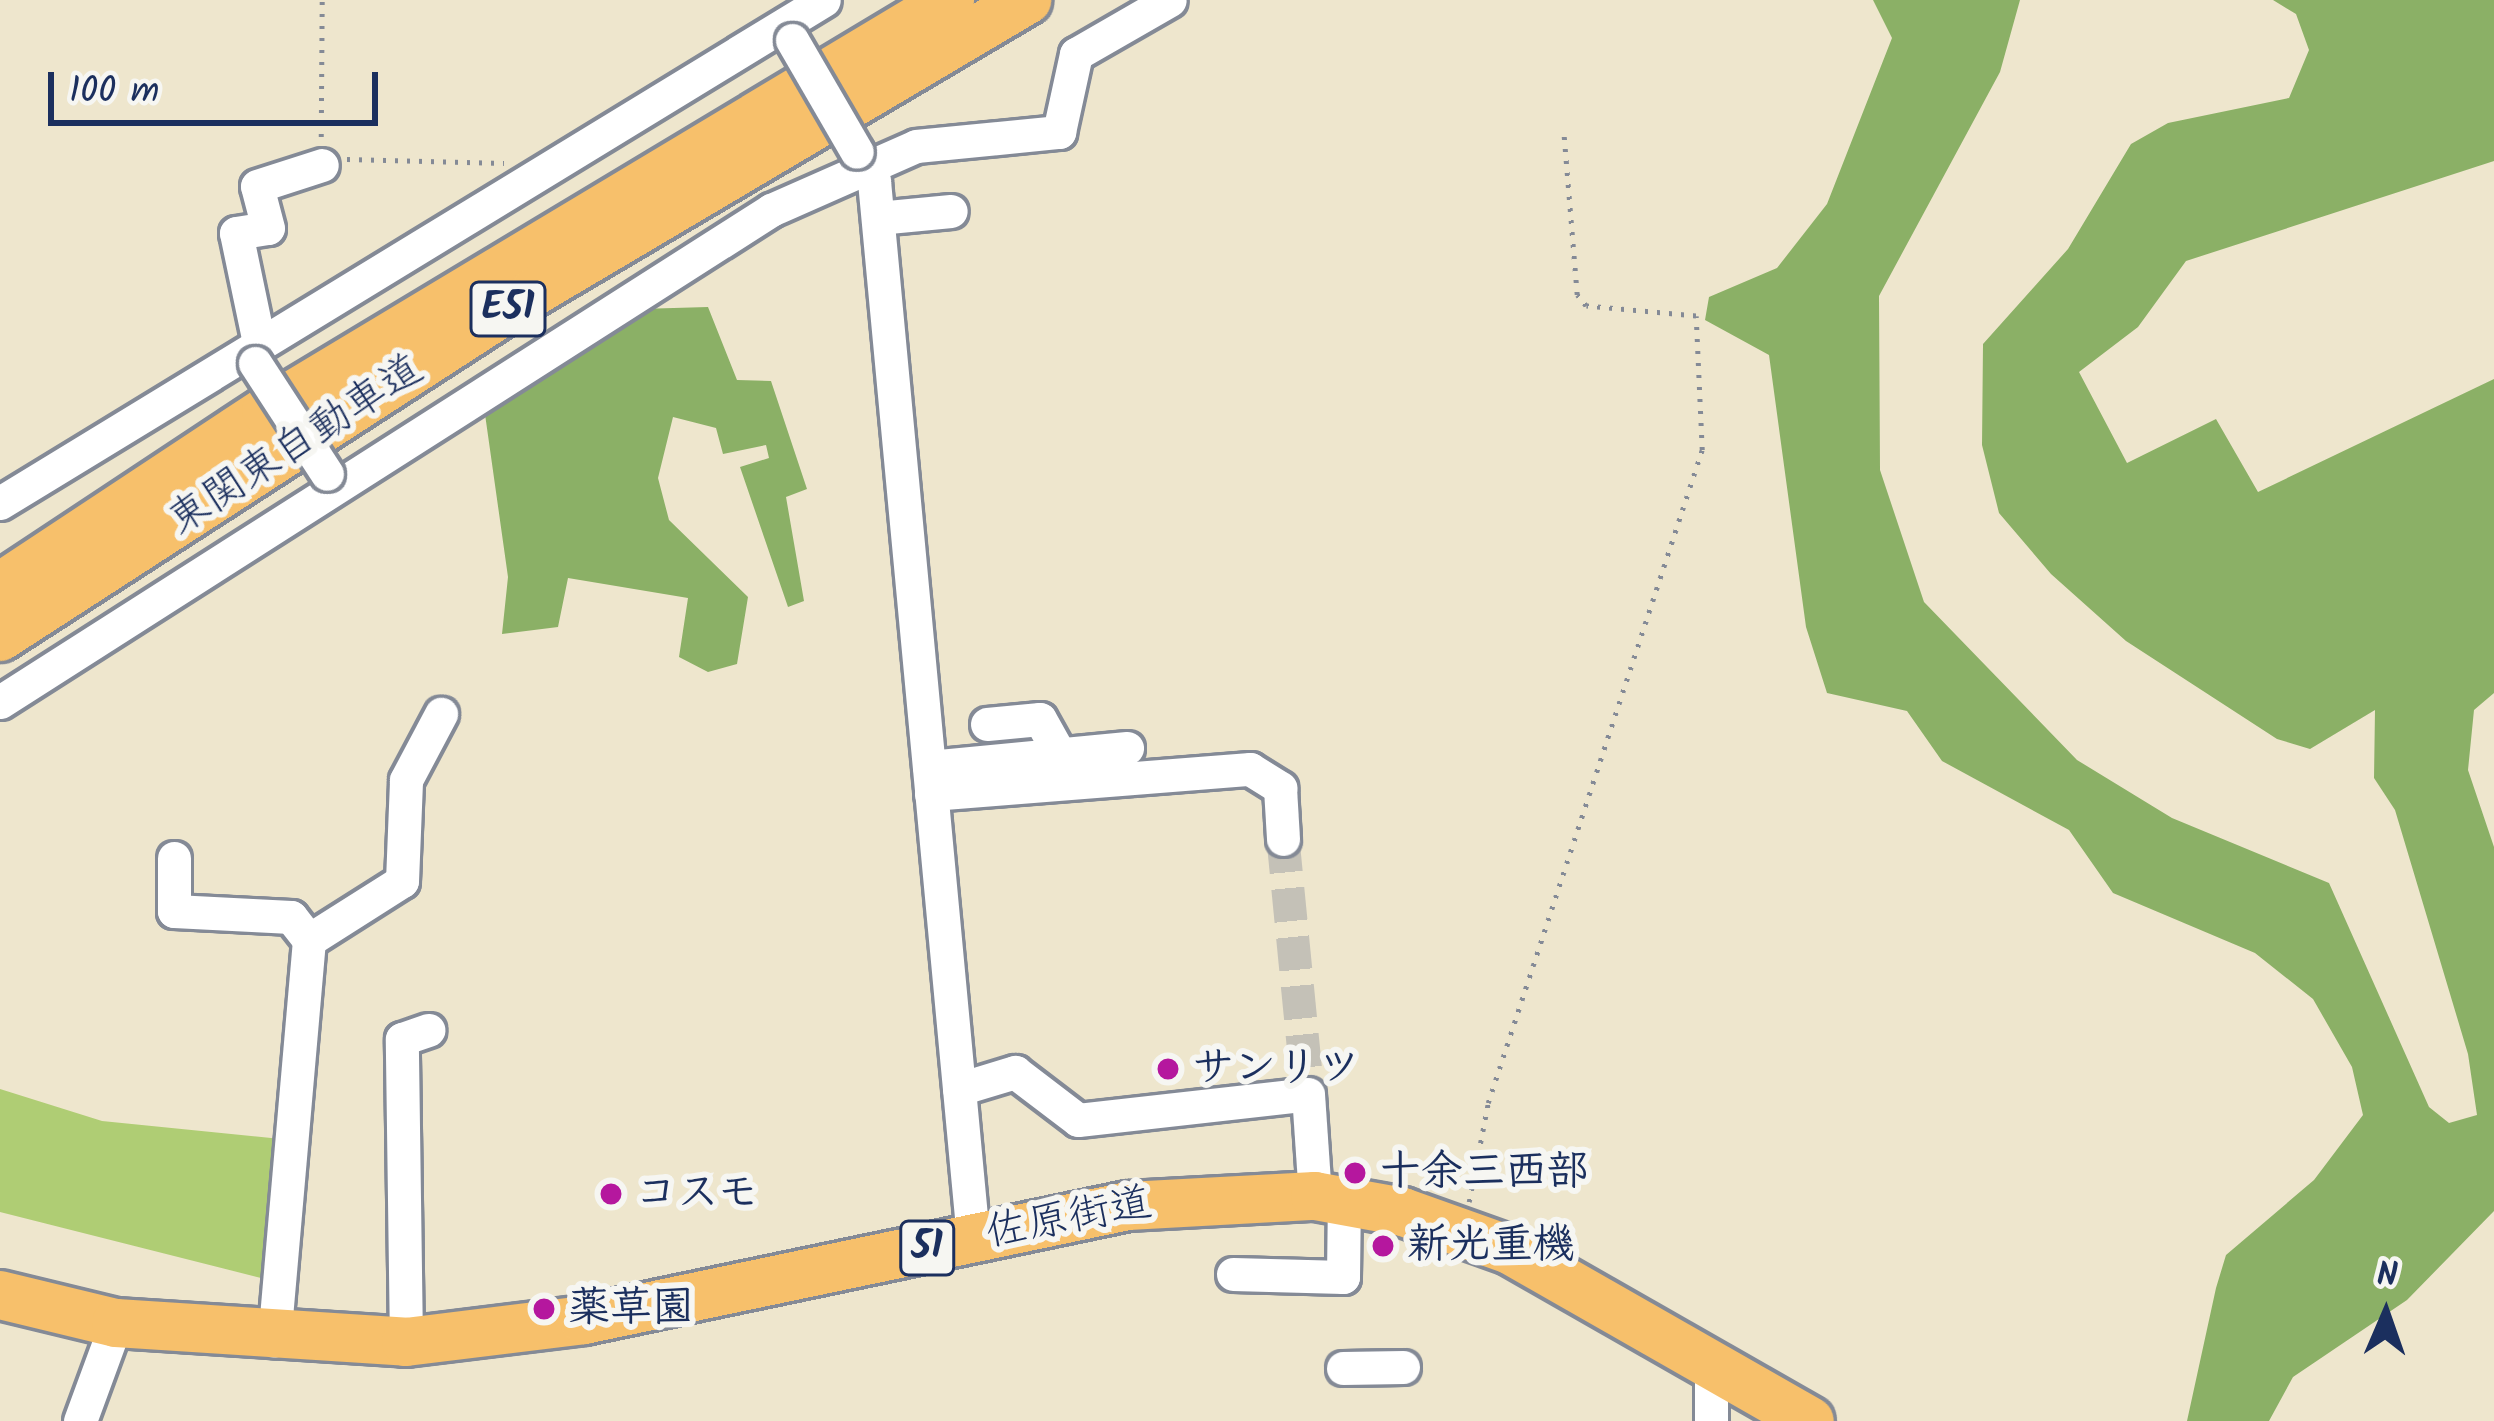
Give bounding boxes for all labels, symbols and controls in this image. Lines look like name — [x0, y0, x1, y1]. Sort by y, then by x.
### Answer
scale bar — [54, 48, 384, 122]
text: 100 m — [69, 64, 159, 121]
road number: E51 — [469, 276, 547, 342]
street label: 東関東自動車道 — [159, 345, 433, 547]
place label: サンリツ — [1192, 1044, 1360, 1094]
marker: サンリツ — [1155, 1056, 1181, 1082]
place label: 十余三西部 — [1379, 1148, 1589, 1198]
marker: 十余三西部 — [1342, 1160, 1368, 1186]
place label: コスモ — [635, 1169, 761, 1219]
street label: 佐原街道 — [982, 1178, 1156, 1260]
marker: コスモ — [598, 1181, 624, 1207]
road number: 51 — [897, 1215, 957, 1281]
place label: 新光重機 — [1407, 1221, 1575, 1271]
marker: 新光重機 — [1370, 1233, 1396, 1259]
text: N — [2376, 1250, 2399, 1303]
north arrow — [2326, 1253, 2446, 1373]
place label: 薬草園 — [568, 1284, 694, 1334]
marker: 薬草園 — [531, 1296, 557, 1322]

